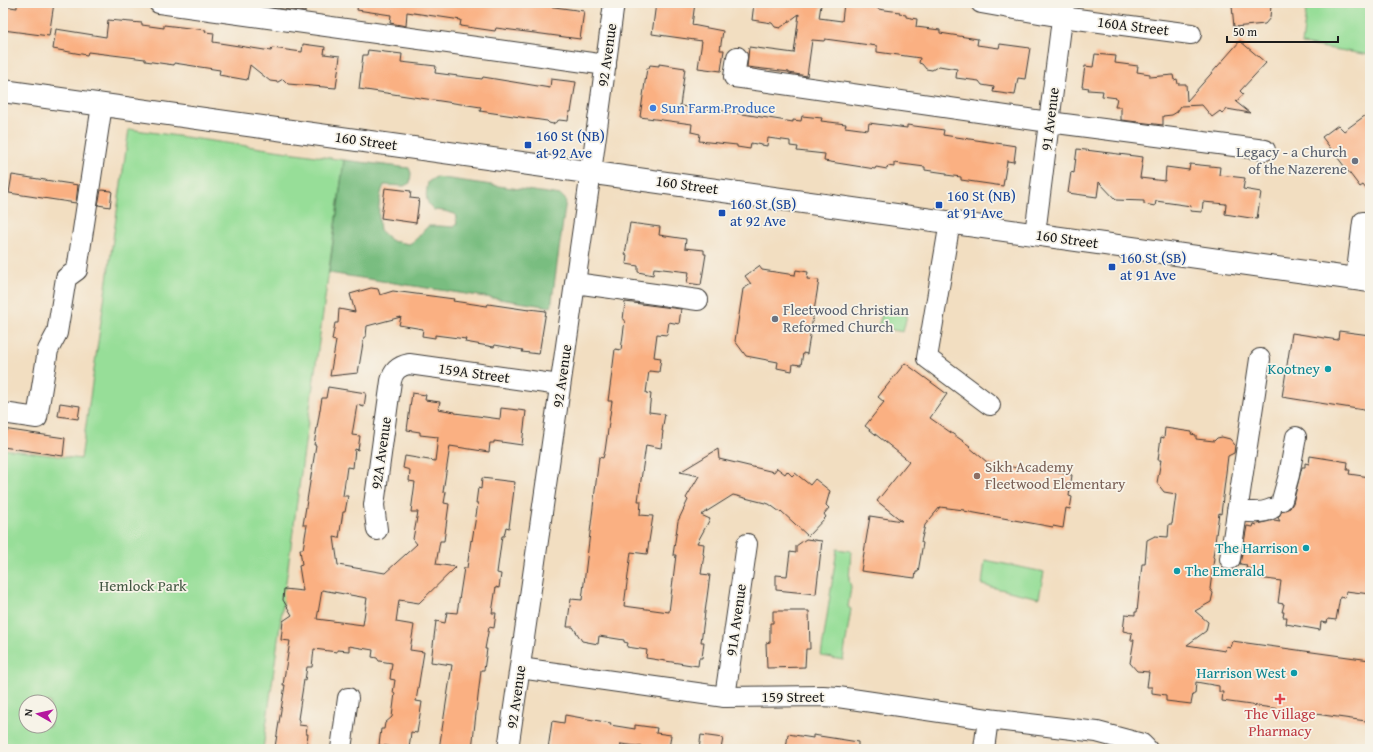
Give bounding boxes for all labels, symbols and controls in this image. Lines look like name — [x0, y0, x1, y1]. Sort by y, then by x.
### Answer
street label: 160A Street — [1096, 11, 1171, 40]
scale bar — [1227, 18, 1338, 44]
street label: 92 Avenue — [592, 22, 621, 88]
text: 50 m — [1233, 23, 1257, 40]
street label: 91 Avenue — [1035, 86, 1064, 152]
place label: Sun Farm Produce — [661, 97, 775, 118]
marker: Sun Farm Produce — [648, 103, 658, 113]
place label: 160 St (NB) at 92 Ave — [536, 125, 605, 163]
street label: 160 Street — [333, 126, 399, 155]
marker: 160 St (NB) at 92 Ave — [523, 140, 533, 150]
place label: Legacy - a Church of the Nazerene — [1236, 141, 1348, 179]
marker: Legacy - a Church of the Nazerene — [1350, 156, 1360, 166]
street label: 160 Street — [654, 170, 720, 199]
place label: 160 St (NB) at 91 Ave — [947, 185, 1016, 223]
place label: 160 St (SB) at 92 Ave — [730, 193, 796, 231]
marker: 160 St (NB) at 91 Ave — [934, 200, 944, 210]
marker: 160 St (SB) at 92 Ave — [717, 208, 727, 218]
street label: 160 Street — [1034, 224, 1100, 253]
place label: 160 St (SB) at 91 Ave — [1120, 247, 1186, 285]
marker: 160 St (SB) at 91 Ave — [1107, 262, 1117, 272]
place label: Fleetwood Christian Reformed Church — [783, 299, 909, 337]
marker: Fleetwood Christian Reformed Church — [770, 314, 780, 324]
street label: 92 Avenue — [547, 343, 576, 409]
street label: 159A Street — [437, 357, 512, 388]
place label: Kootney — [1268, 358, 1321, 379]
marker: Kootney — [1323, 364, 1333, 374]
street label: 92A Avenue — [365, 415, 396, 491]
place label: Sikh Academy Fleetwood Elementary — [985, 456, 1126, 494]
marker: Sikh Academy Fleetwood Elementary — [972, 471, 982, 481]
place label: The Harrison — [1215, 537, 1299, 558]
marker: The Harrison — [1301, 543, 1311, 553]
place label: The Emerald — [1185, 560, 1264, 581]
marker: The Emerald — [1172, 566, 1182, 576]
park label: Hemlock Park — [99, 575, 187, 596]
street label: 91A Avenue — [720, 582, 751, 658]
place label: Harrison West — [1197, 662, 1287, 683]
street label: 92 Avenue — [501, 664, 530, 730]
marker: Harrison West — [1289, 668, 1299, 678]
street label: 159 Street — [762, 686, 825, 707]
north arrow — [18, 694, 58, 734]
marker: The Village Pharmacy — [1275, 694, 1285, 704]
place label: The Village Pharmacy — [1244, 703, 1316, 741]
text: N — [20, 707, 37, 717]

